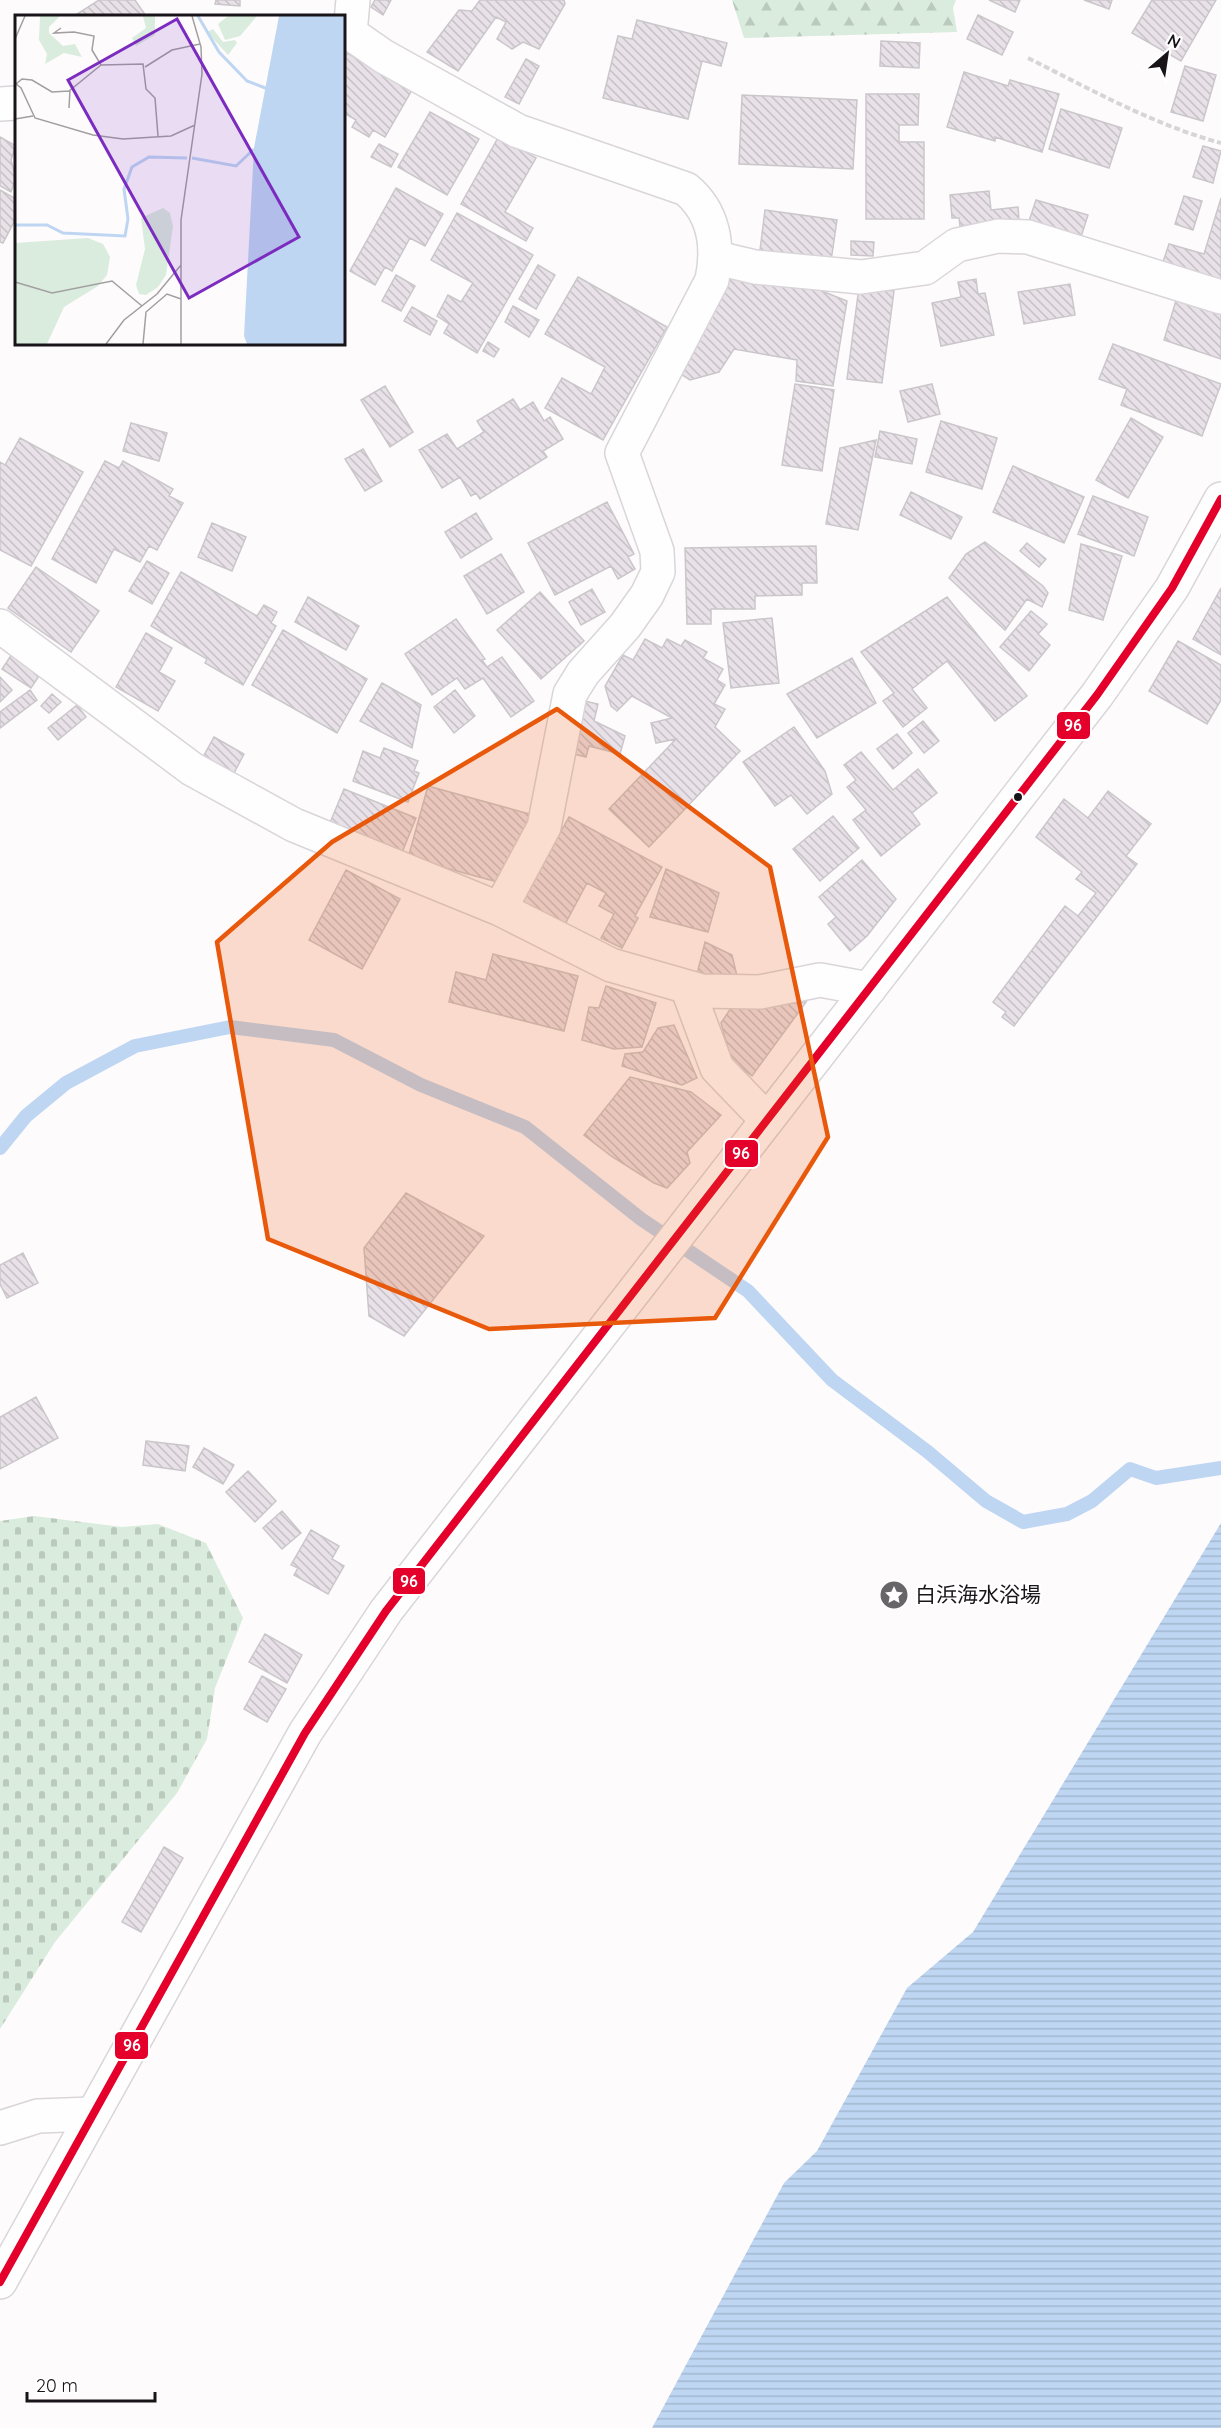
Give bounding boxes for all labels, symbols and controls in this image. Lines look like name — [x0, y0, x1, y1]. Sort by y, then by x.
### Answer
inset map — [15, 15, 345, 345]
north arrow — [1137, 24, 1197, 84]
text: N — [1164, 29, 1184, 52]
line badge: 96 — [1056, 711, 1091, 740]
text: 96 — [1064, 715, 1082, 735]
unlabelled marker — [1012, 791, 1024, 803]
line badge: 96 — [724, 1139, 759, 1168]
text: 96 — [732, 1143, 750, 1163]
line badge: 96 — [392, 1567, 426, 1595]
text: 96 — [400, 1571, 418, 1591]
place icon: 白浜海水浴場 — [878, 1579, 910, 1611]
place label: 白浜海水浴場 — [915, 1581, 1041, 1607]
line badge: 96 — [114, 2031, 149, 2060]
text: 96 — [123, 2035, 141, 2055]
scale bar — [27, 2365, 154, 2403]
text: 20 m — [36, 2374, 78, 2397]

